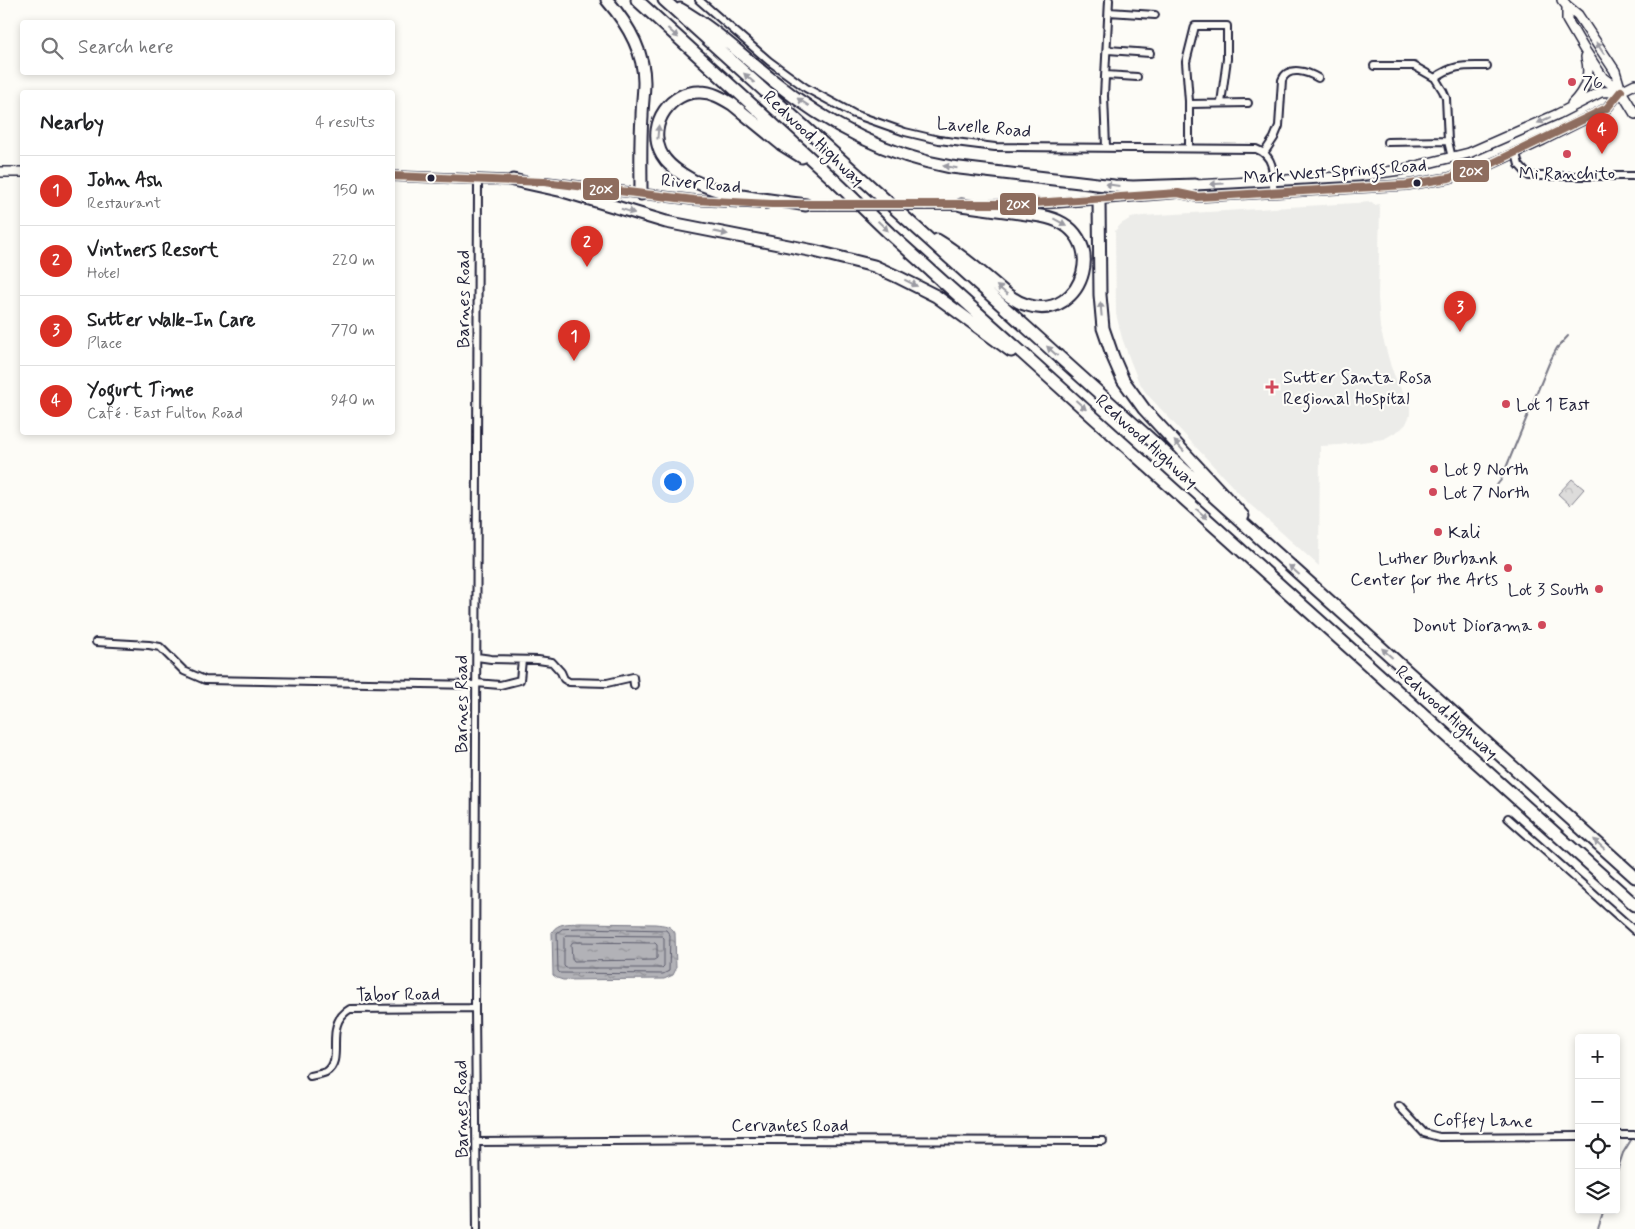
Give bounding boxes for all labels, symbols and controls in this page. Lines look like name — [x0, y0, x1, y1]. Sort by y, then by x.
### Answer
search box — [20, 20, 395, 75]
one-way arrow — [667, 27, 679, 39]
icon: search — [38, 34, 66, 62]
text: Search here — [78, 35, 174, 60]
one-way arrow — [1595, 41, 1605, 55]
place label: 76 — [1582, 71, 1603, 95]
one-way arrow — [744, 72, 756, 84]
marker: 76 — [1566, 76, 1578, 88]
street label: Redwood Highway — [757, 85, 869, 193]
one-way arrow — [796, 98, 810, 107]
text: Nearby — [40, 109, 104, 137]
text: 4 results — [315, 112, 375, 133]
street label: Lavelle Road — [936, 112, 1032, 144]
pin: 4 — [1586, 113, 1618, 154]
one-way arrow — [1537, 117, 1551, 125]
one-way arrow — [654, 124, 662, 140]
marker: Mi Ranchito — [1561, 148, 1573, 160]
street label: Mark West Springs Road — [1243, 154, 1428, 192]
line badge: 20X — [1452, 159, 1490, 183]
place label: Mi Ranchito — [1519, 162, 1615, 186]
one-way arrow — [942, 163, 958, 171]
text: 20X — [1459, 163, 1483, 181]
text: John Ash — [87, 168, 163, 193]
street label: River Road — [660, 169, 742, 199]
unlabelled marker — [426, 173, 436, 183]
line badge: 20X — [582, 177, 620, 201]
unlabelled marker — [1412, 178, 1422, 188]
text: 1 — [52, 180, 60, 201]
text: 150 m — [333, 180, 375, 201]
one-way arrow — [1208, 180, 1224, 188]
text: 20X — [589, 181, 613, 199]
one-way arrow — [1103, 181, 1119, 189]
line badge: 20X — [999, 192, 1037, 216]
text: Restaurant — [87, 193, 161, 214]
text: 20X — [1006, 196, 1030, 214]
one-way arrow — [621, 207, 636, 215]
one-way arrow — [1053, 218, 1068, 226]
one-way arrow — [876, 220, 888, 232]
pin: 2 — [571, 226, 603, 267]
one-way arrow — [713, 230, 729, 238]
text: Vintners Resort — [87, 238, 218, 263]
text: 2 — [52, 250, 60, 271]
text: 220 m — [332, 250, 375, 271]
street label: Barnes Road — [452, 250, 476, 348]
text: Hotel — [87, 263, 120, 284]
one-way arrow — [904, 279, 918, 287]
one-way arrow — [996, 284, 1009, 295]
pin: 3 — [1444, 291, 1476, 332]
one-way arrow — [1097, 301, 1105, 317]
text: Sutter Walk-In Care — [87, 308, 256, 333]
text: 3 — [52, 320, 60, 341]
text: 770 m — [331, 320, 375, 341]
pin: 1 — [558, 320, 590, 361]
text: Place — [87, 333, 122, 354]
one-way arrow — [1045, 345, 1058, 356]
place label: Sutter Santa Rosa Regional Hospital — [1283, 366, 1432, 413]
text: Yogurt Time — [87, 378, 194, 403]
marker: Sutter Santa Rosa Regional Hospital — [1265, 380, 1279, 394]
street label: Redwood Highway — [1089, 389, 1203, 495]
text: 4 — [51, 390, 61, 411]
text: 940 m — [331, 390, 375, 411]
place label: Lot 1 East — [1516, 393, 1590, 417]
marker: Lot 1 East — [1500, 398, 1512, 410]
one-way arrow — [1075, 400, 1088, 411]
text: Café · East Fulton Road — [87, 403, 243, 424]
one-way arrow — [1173, 441, 1185, 453]
place label: Lot 9 North — [1444, 458, 1529, 482]
marker: Lot 9 North — [1428, 463, 1440, 475]
your location — [660, 469, 686, 495]
place label: Lot 7 North — [1443, 481, 1530, 505]
marker: Lot 7 North — [1427, 486, 1439, 498]
one-way arrow — [1195, 508, 1207, 520]
place label: Kali — [1448, 521, 1480, 545]
marker: Kali — [1432, 526, 1444, 538]
place label: Luther Burbank Center for the Arts — [1350, 547, 1498, 594]
marker: Luther Burbank Center for the Arts — [1502, 562, 1514, 574]
one-way arrow — [1287, 564, 1300, 575]
place label: Lot 3 South — [1508, 578, 1589, 602]
marker: Lot 3 South — [1593, 583, 1605, 595]
place label: Donut Diorama — [1412, 614, 1532, 638]
marker: Donut Diorama — [1536, 619, 1548, 631]
one-way arrow — [1381, 648, 1394, 659]
street label: Barnes Road — [450, 655, 474, 753]
street label: Redwood Highway — [1389, 660, 1503, 766]
one-way arrow — [1593, 838, 1605, 850]
street label: Tabor Road — [356, 982, 440, 1008]
map controls — [1575, 1034, 1620, 1214]
button: + — [1575, 1034, 1620, 1079]
street label: Barnes Road — [449, 1060, 475, 1158]
button: − — [1575, 1079, 1620, 1124]
street label: Coffey Lane — [1433, 1108, 1533, 1134]
street label: Cervantes Road — [731, 1114, 849, 1138]
button: locate — [1575, 1124, 1620, 1169]
button: layers — [1575, 1169, 1620, 1214]

